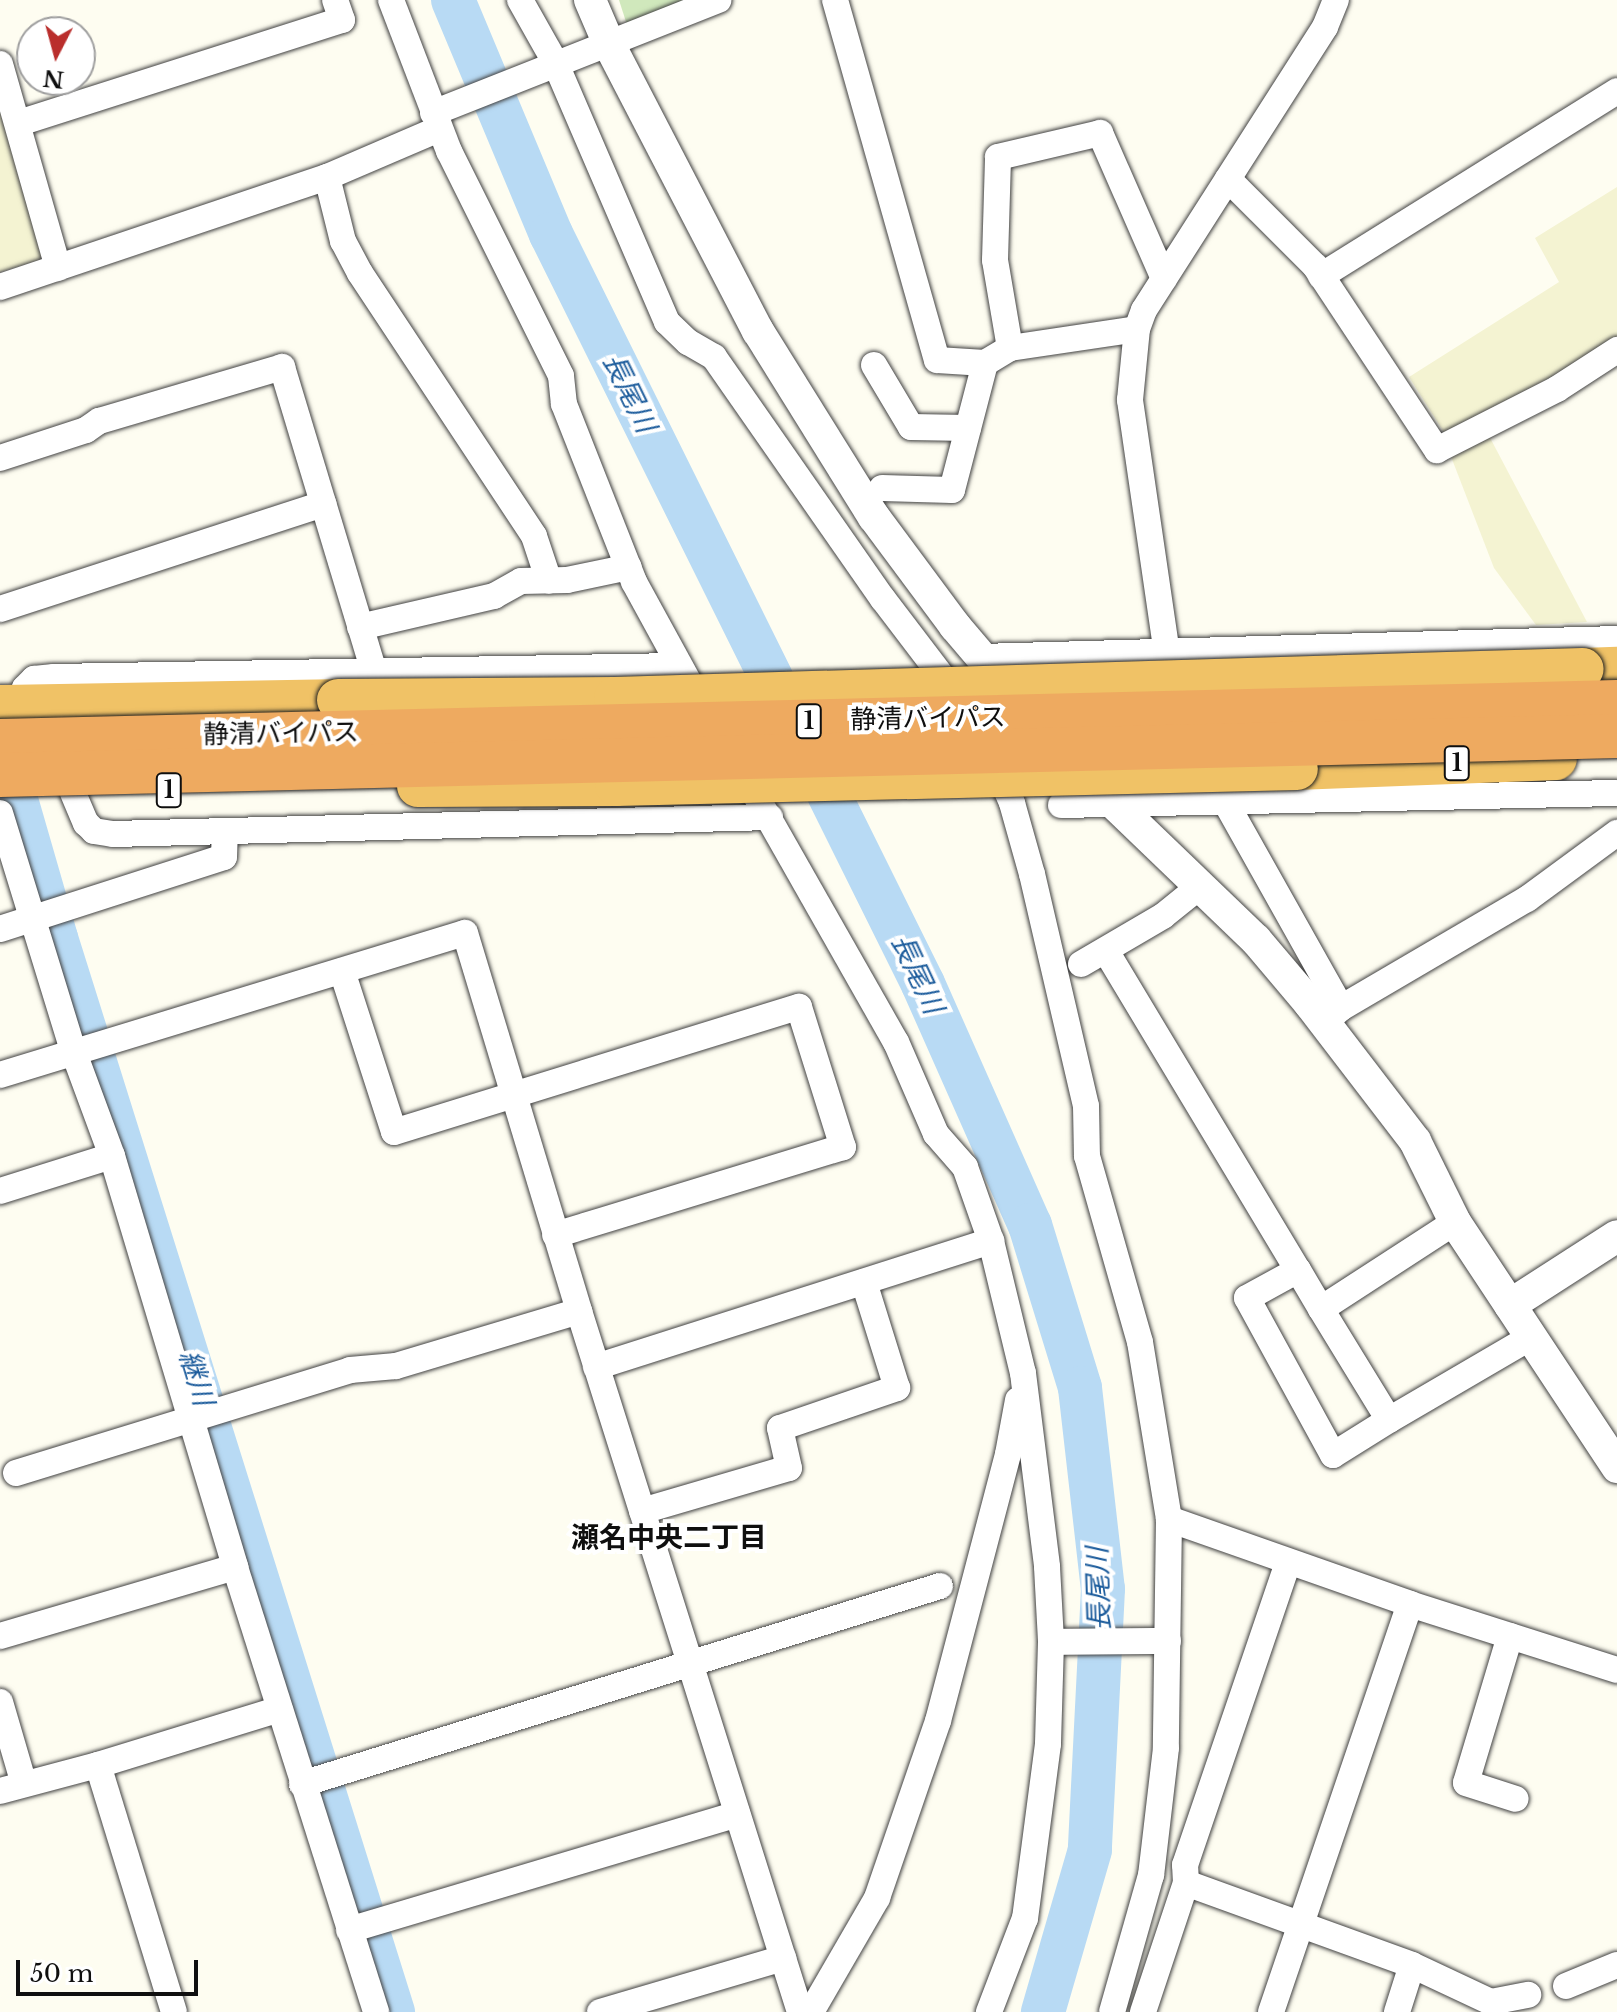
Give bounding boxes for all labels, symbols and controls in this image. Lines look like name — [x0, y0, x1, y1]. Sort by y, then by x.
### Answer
north arrow — [16, 16, 96, 96]
text: N — [42, 64, 65, 93]
water label: 長尾川 — [595, 348, 663, 438]
road number: 1 — [795, 701, 823, 741]
street label: 静清バイパス — [850, 702, 1006, 736]
street label: 静清バイパス — [203, 717, 359, 751]
road number: 1 — [1443, 743, 1471, 783]
road number: 1 — [155, 770, 183, 810]
water label: 長尾川 — [884, 929, 950, 1019]
water label: 継川 — [172, 1346, 220, 1410]
district label: 瀬名中央二丁目 — [571, 1521, 767, 1555]
water label: 長尾川 — [1081, 1546, 1117, 1632]
scale bar — [20, 1944, 202, 1994]
text: 50 m — [30, 1959, 93, 1988]

